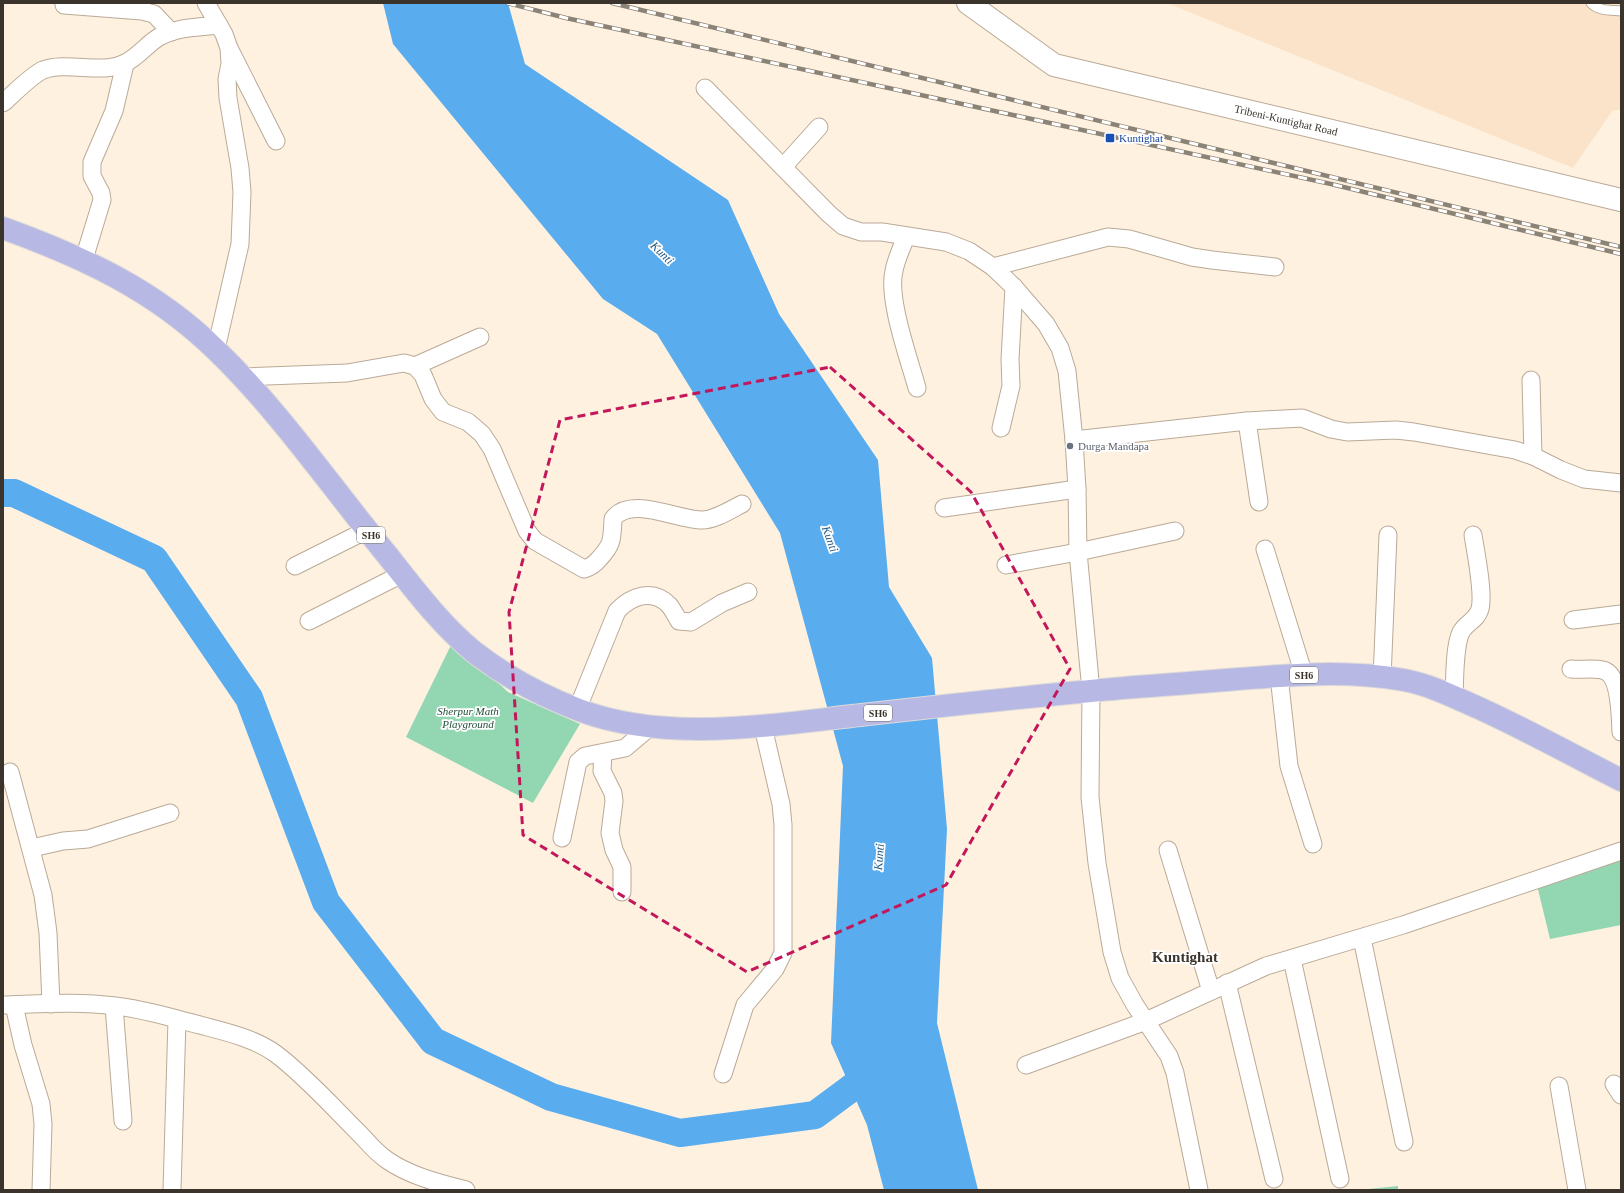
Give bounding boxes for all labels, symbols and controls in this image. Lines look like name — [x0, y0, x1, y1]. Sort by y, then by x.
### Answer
street label: Tribeni-Kuntighat Road — [1233, 102, 1339, 138]
marker: Kuntighat — [1104, 132, 1116, 144]
place label: Kuntighat — [1119, 132, 1163, 144]
water label: Kunti — [647, 238, 676, 267]
place label: Durga Mandapa — [1078, 440, 1149, 452]
marker: Durga Mandapa — [1065, 441, 1075, 451]
water label: Kunti — [819, 523, 841, 554]
road number: SH6 — [357, 527, 385, 543]
road number: SH6 — [1290, 667, 1318, 683]
park label: Sherpur Math Playground — [437, 705, 499, 730]
road number: SH6 — [864, 705, 892, 721]
water label: Kunti — [871, 843, 887, 872]
district label: Kuntighat — [1152, 949, 1218, 965]

